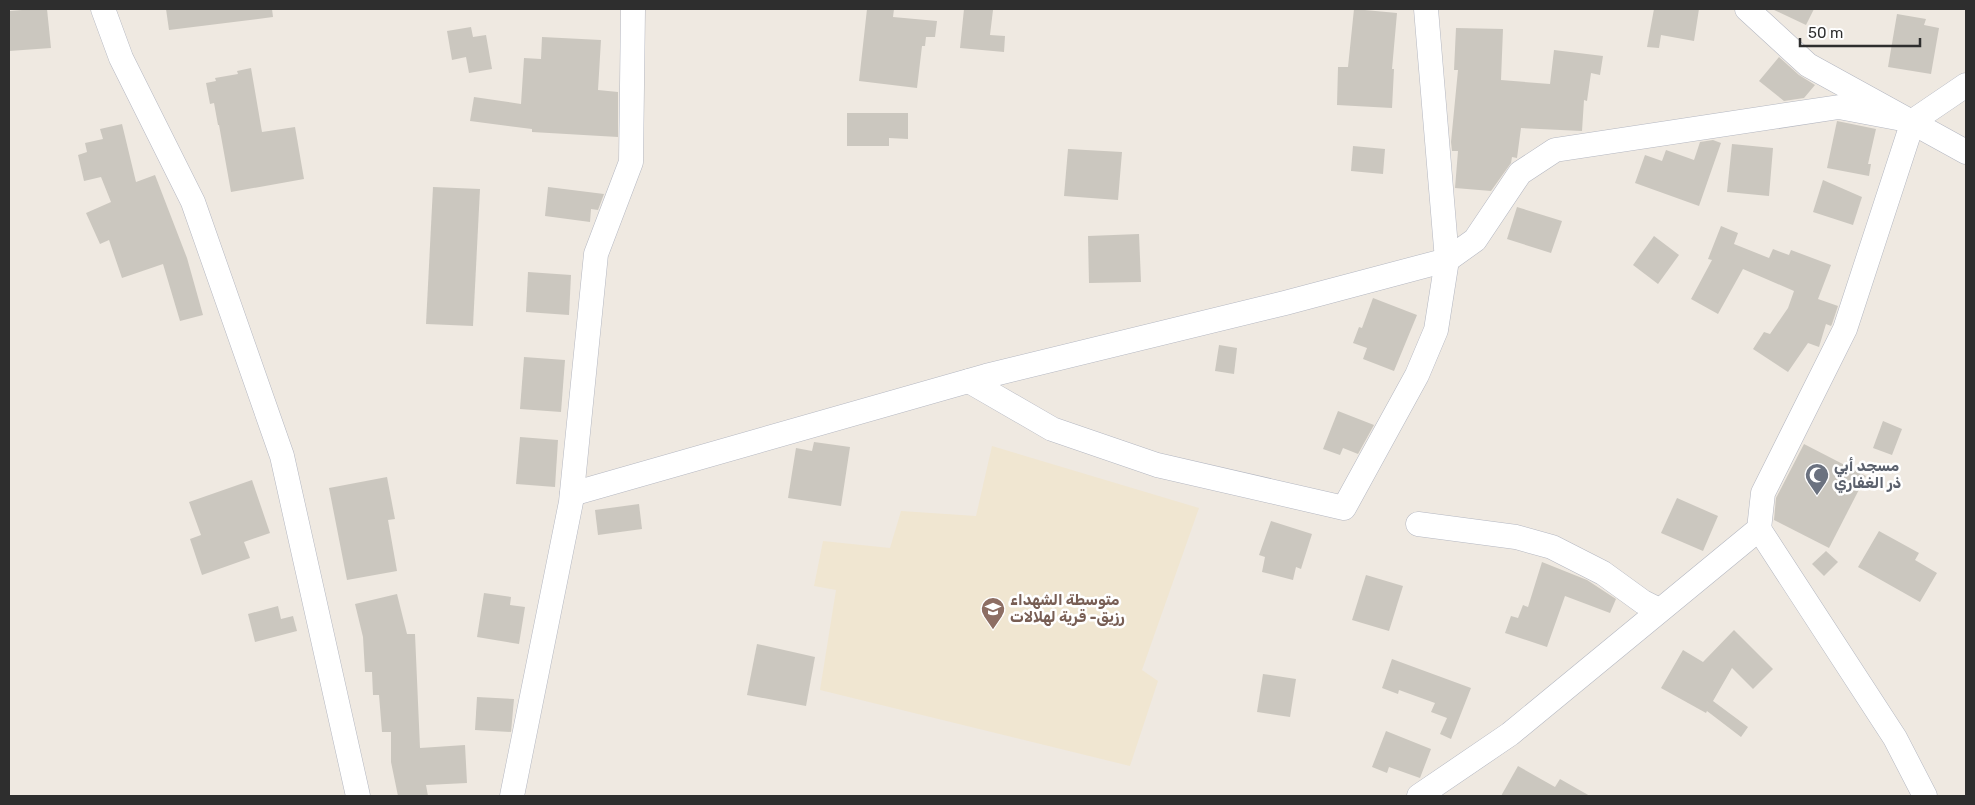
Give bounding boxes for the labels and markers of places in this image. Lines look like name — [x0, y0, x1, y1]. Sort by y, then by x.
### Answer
place label: مسجد أبي ذر الغفاري — [1834, 457, 1902, 494]
mosque icon: مسجد أبي ذر الغفاري — [1804, 462, 1830, 496]
place label: متوسطة الشهداء رزيق- قرية لهلالات — [1010, 591, 1125, 626]
school or university icon: متوسطة الشهداء رزيق- قرية لهلالات — [980, 596, 1006, 630]

